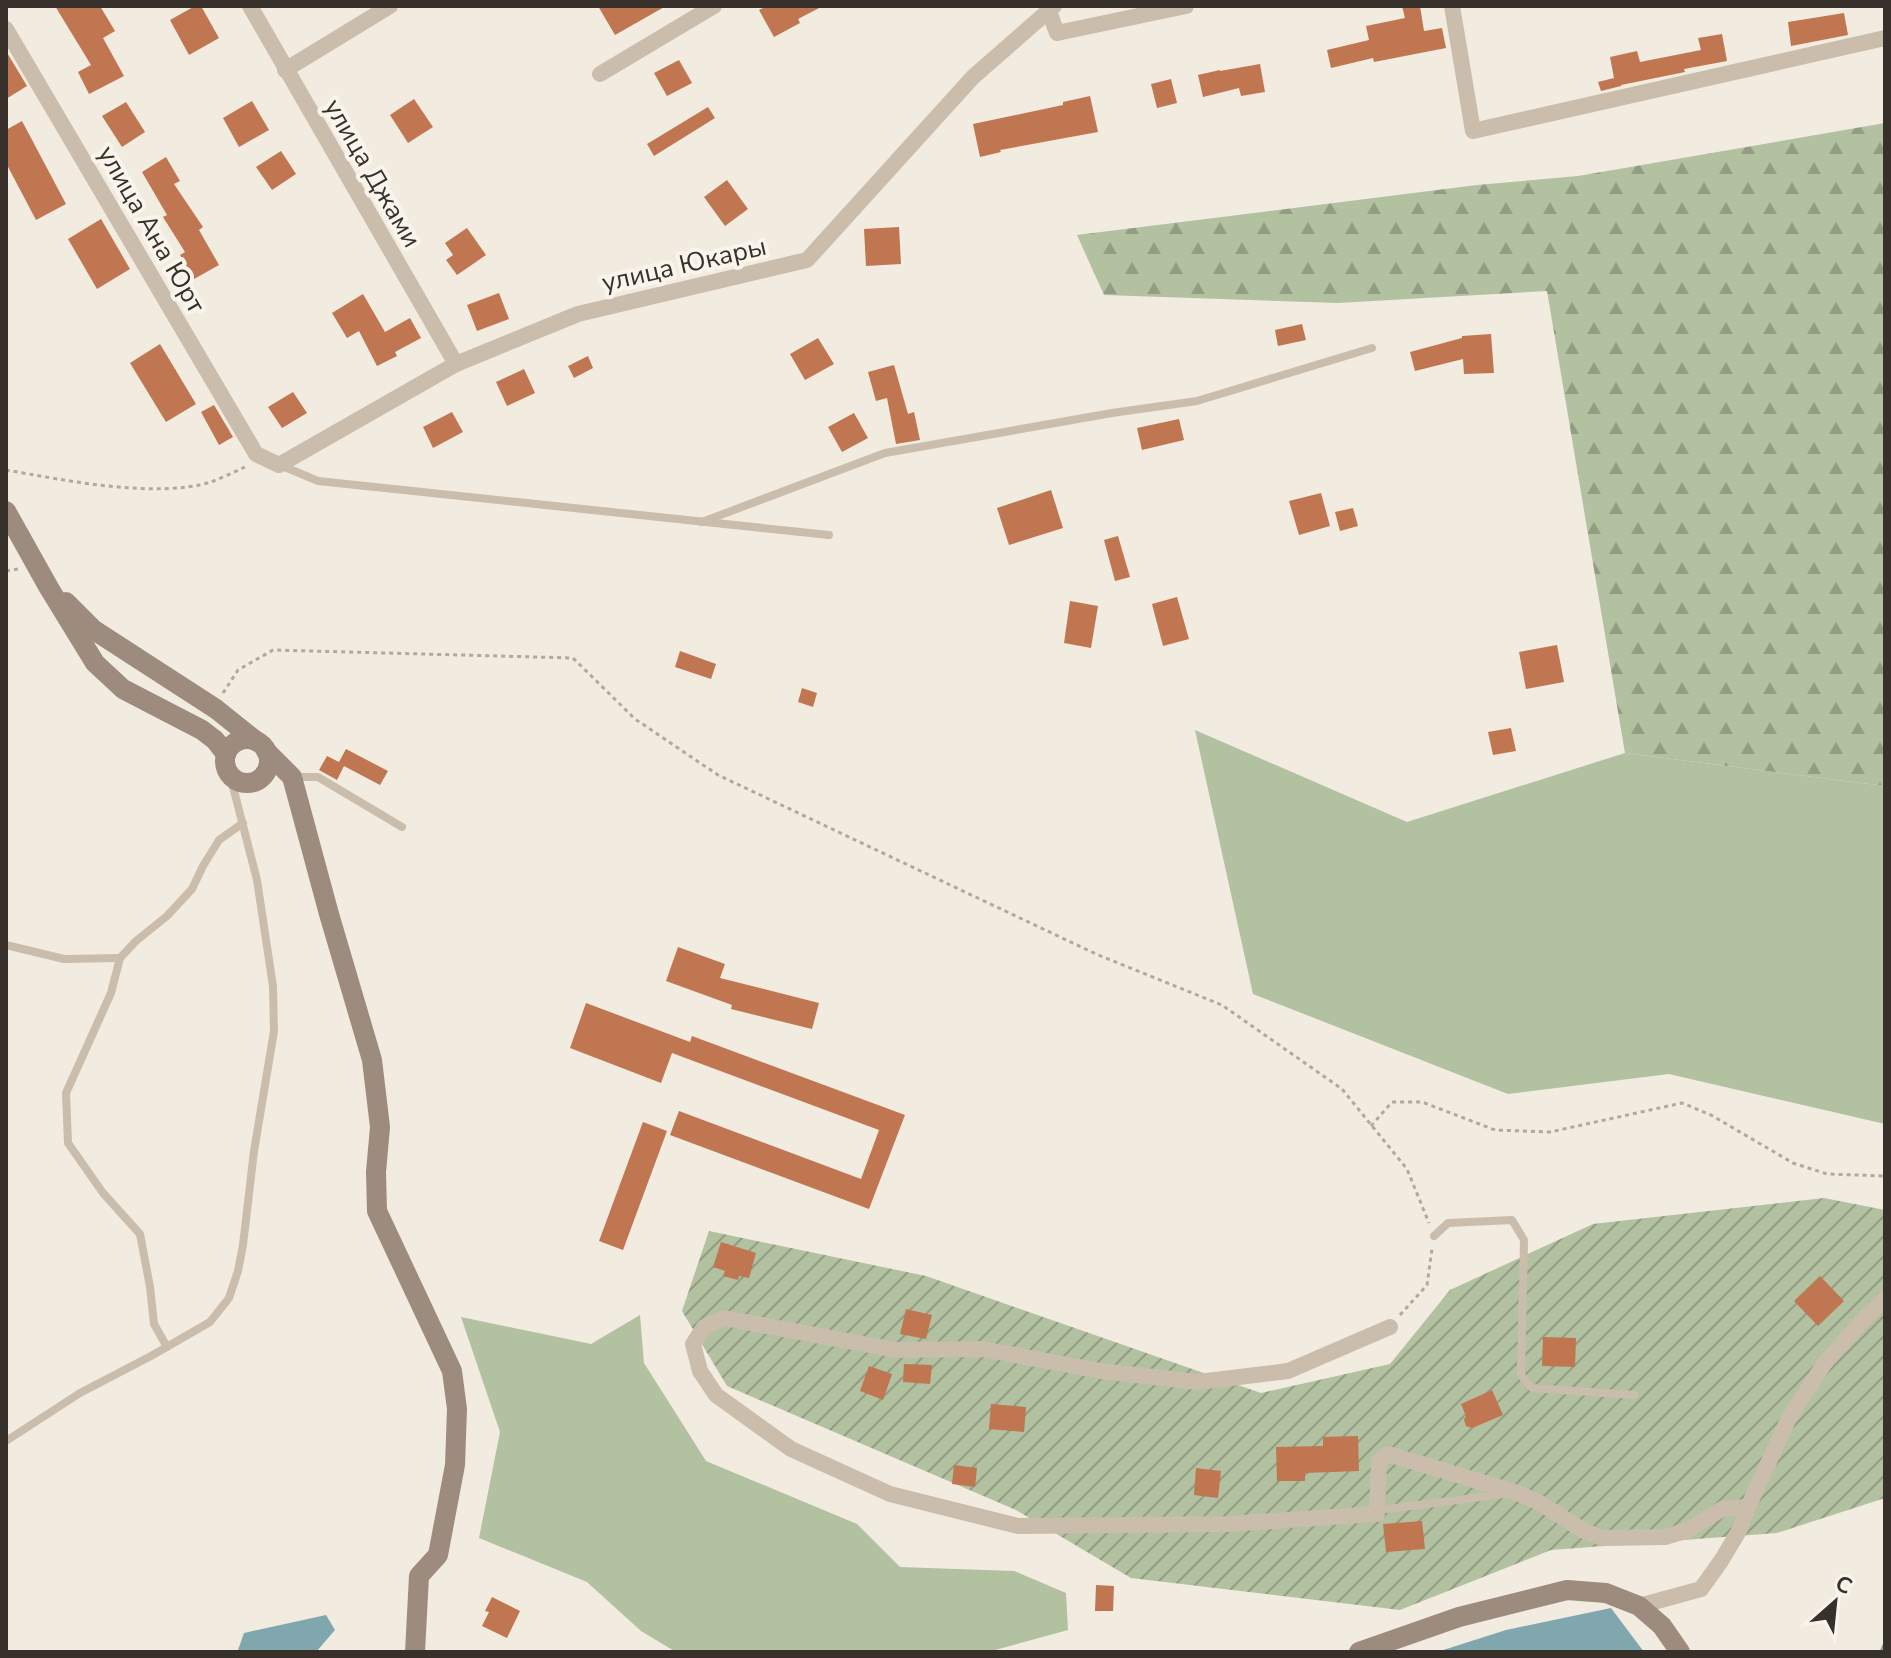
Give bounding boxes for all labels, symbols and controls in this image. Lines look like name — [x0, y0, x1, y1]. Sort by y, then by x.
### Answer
street label: улица Джами — [316, 93, 429, 254]
street label: улица Ана Юрт — [90, 139, 214, 320]
street label: улица Юкары — [599, 229, 770, 300]
north arrow — [1795, 1562, 1875, 1642]
text: С — [1830, 1568, 1857, 1602]

